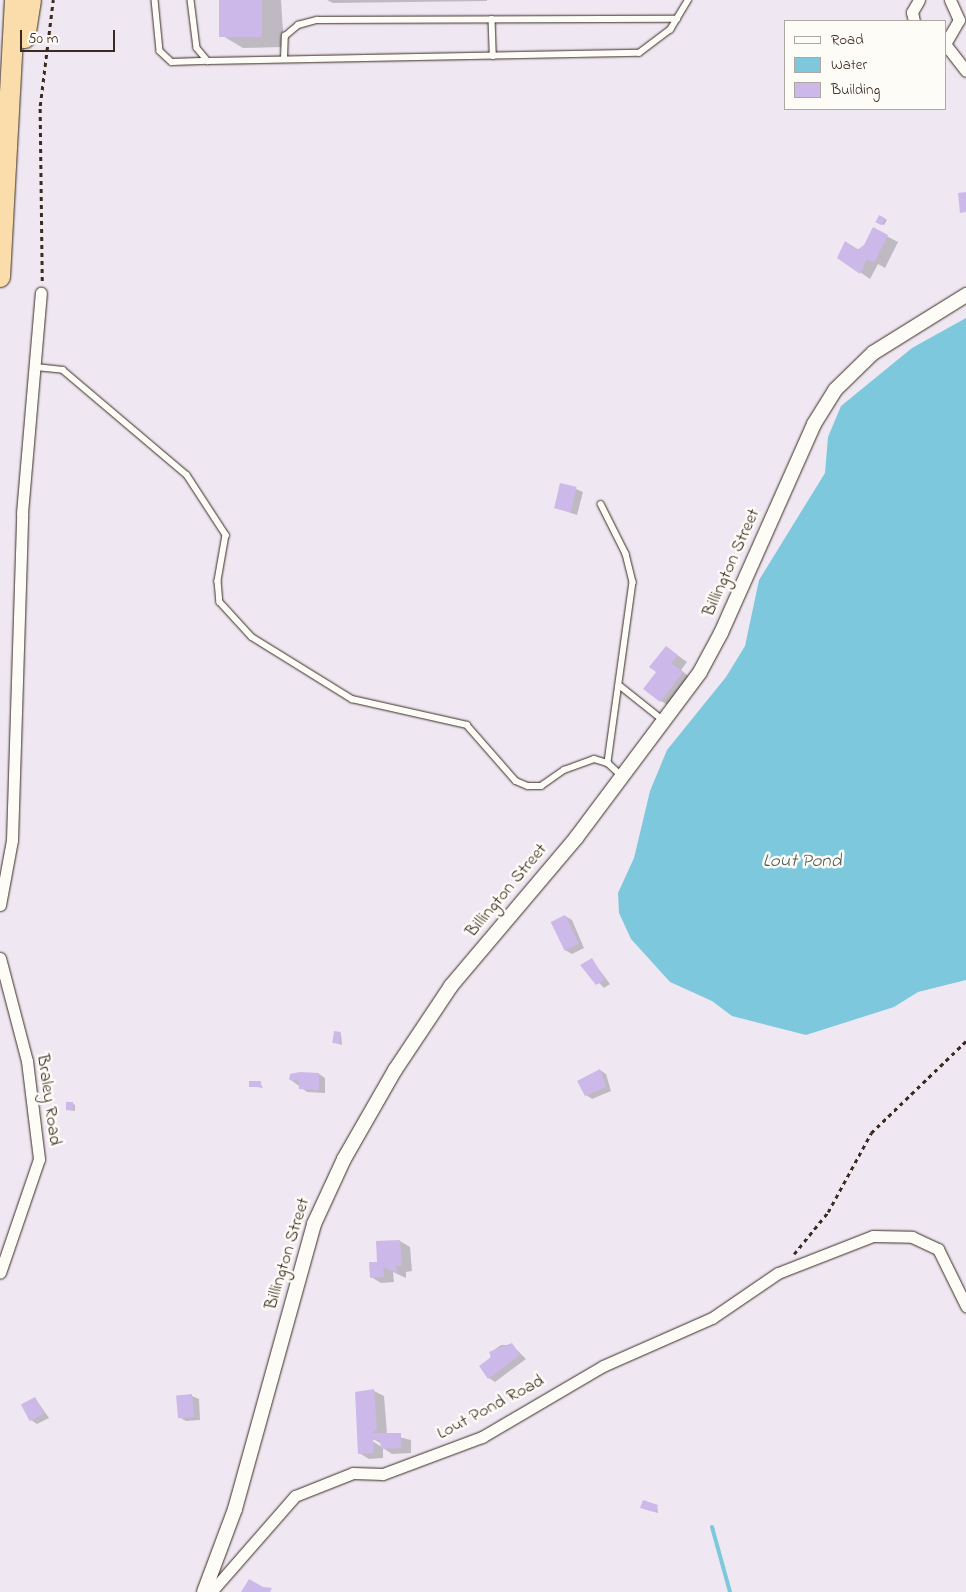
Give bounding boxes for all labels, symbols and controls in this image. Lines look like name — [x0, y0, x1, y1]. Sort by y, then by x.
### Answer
scale bar — [22, 20, 118, 52]
legend — [784, 20, 946, 110]
text: 50 m — [28, 28, 58, 50]
text: Road — [831, 29, 864, 51]
text: Water — [831, 54, 867, 76]
text: Building — [831, 79, 880, 101]
street label: Billington Street — [699, 506, 765, 620]
street label: Billington Street — [462, 840, 552, 942]
water label: Lout Pond — [763, 851, 841, 873]
street label: Braley Road — [31, 1053, 65, 1147]
street label: Billington Street — [261, 1195, 315, 1313]
street label: Lout Pond Road — [434, 1371, 548, 1445]

